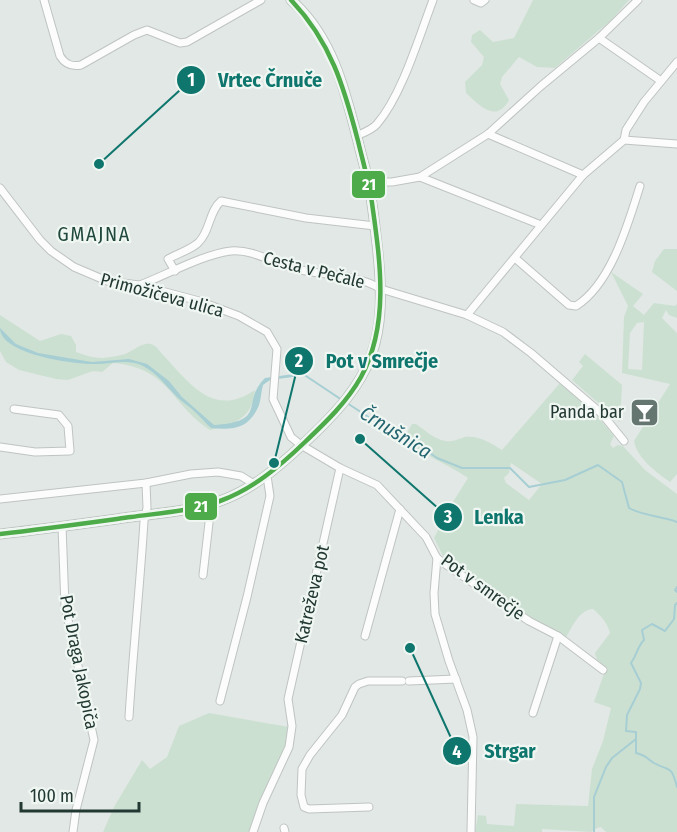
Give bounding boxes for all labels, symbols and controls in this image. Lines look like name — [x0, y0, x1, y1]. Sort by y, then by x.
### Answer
callout: Vrtec Črnuče — [176, 61, 334, 99]
text: Vrtec Črnuče — [217, 67, 322, 92]
text: 1 — [187, 69, 195, 91]
line badge: 21 — [351, 170, 386, 199]
text: 21 — [361, 175, 376, 194]
district label: GMAJNA — [57, 222, 131, 246]
street label: Cesta v Pečale — [261, 247, 367, 293]
street label: Primožičeva ulica — [98, 268, 226, 322]
callout: Pot v Smrečje — [284, 342, 451, 380]
text: Pot v Smrečje — [326, 349, 438, 373]
text: 2 — [294, 350, 303, 372]
bar icon: Panda bar — [629, 396, 661, 428]
water label: Črnušnica — [356, 401, 436, 463]
place label: Panda bar — [550, 401, 625, 423]
line badge: 21 — [184, 492, 218, 521]
text: 21 — [193, 497, 208, 516]
callout: Lenka — [433, 498, 536, 536]
text: Lenka — [474, 505, 524, 529]
text: 3 — [443, 506, 453, 528]
street label: Katreževa pot — [290, 543, 334, 645]
street label: Pot v smrečje — [437, 549, 529, 625]
street label: Pot Draga Jakopiča — [55, 593, 103, 731]
callout: Strgar — [442, 732, 547, 770]
text: Strgar — [484, 739, 536, 763]
text: 4 — [452, 741, 462, 763]
scale bar — [21, 775, 140, 813]
text: 100 m — [30, 785, 74, 807]

